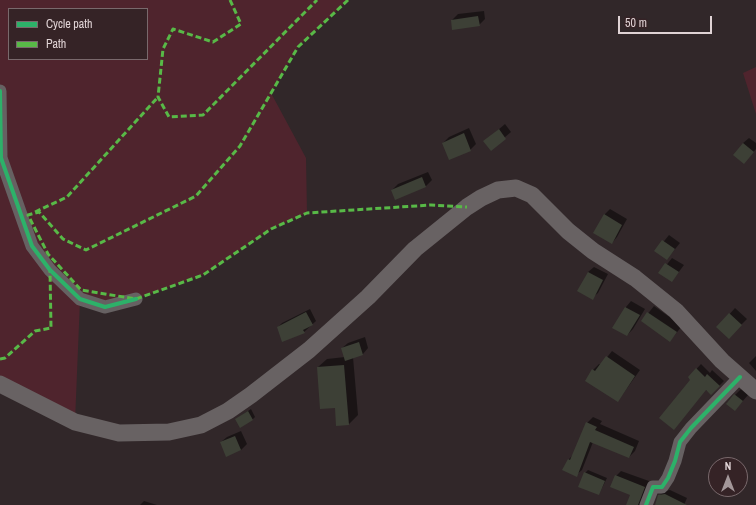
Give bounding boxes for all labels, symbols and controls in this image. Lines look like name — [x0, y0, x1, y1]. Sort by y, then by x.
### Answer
legend — [8, 8, 148, 60]
scale bar — [620, 8, 714, 34]
text: 50 m — [625, 15, 647, 31]
text: Cycle path — [46, 16, 93, 32]
text: Path — [46, 36, 66, 52]
north arrow — [708, 457, 748, 497]
text: N — [725, 459, 731, 473]

